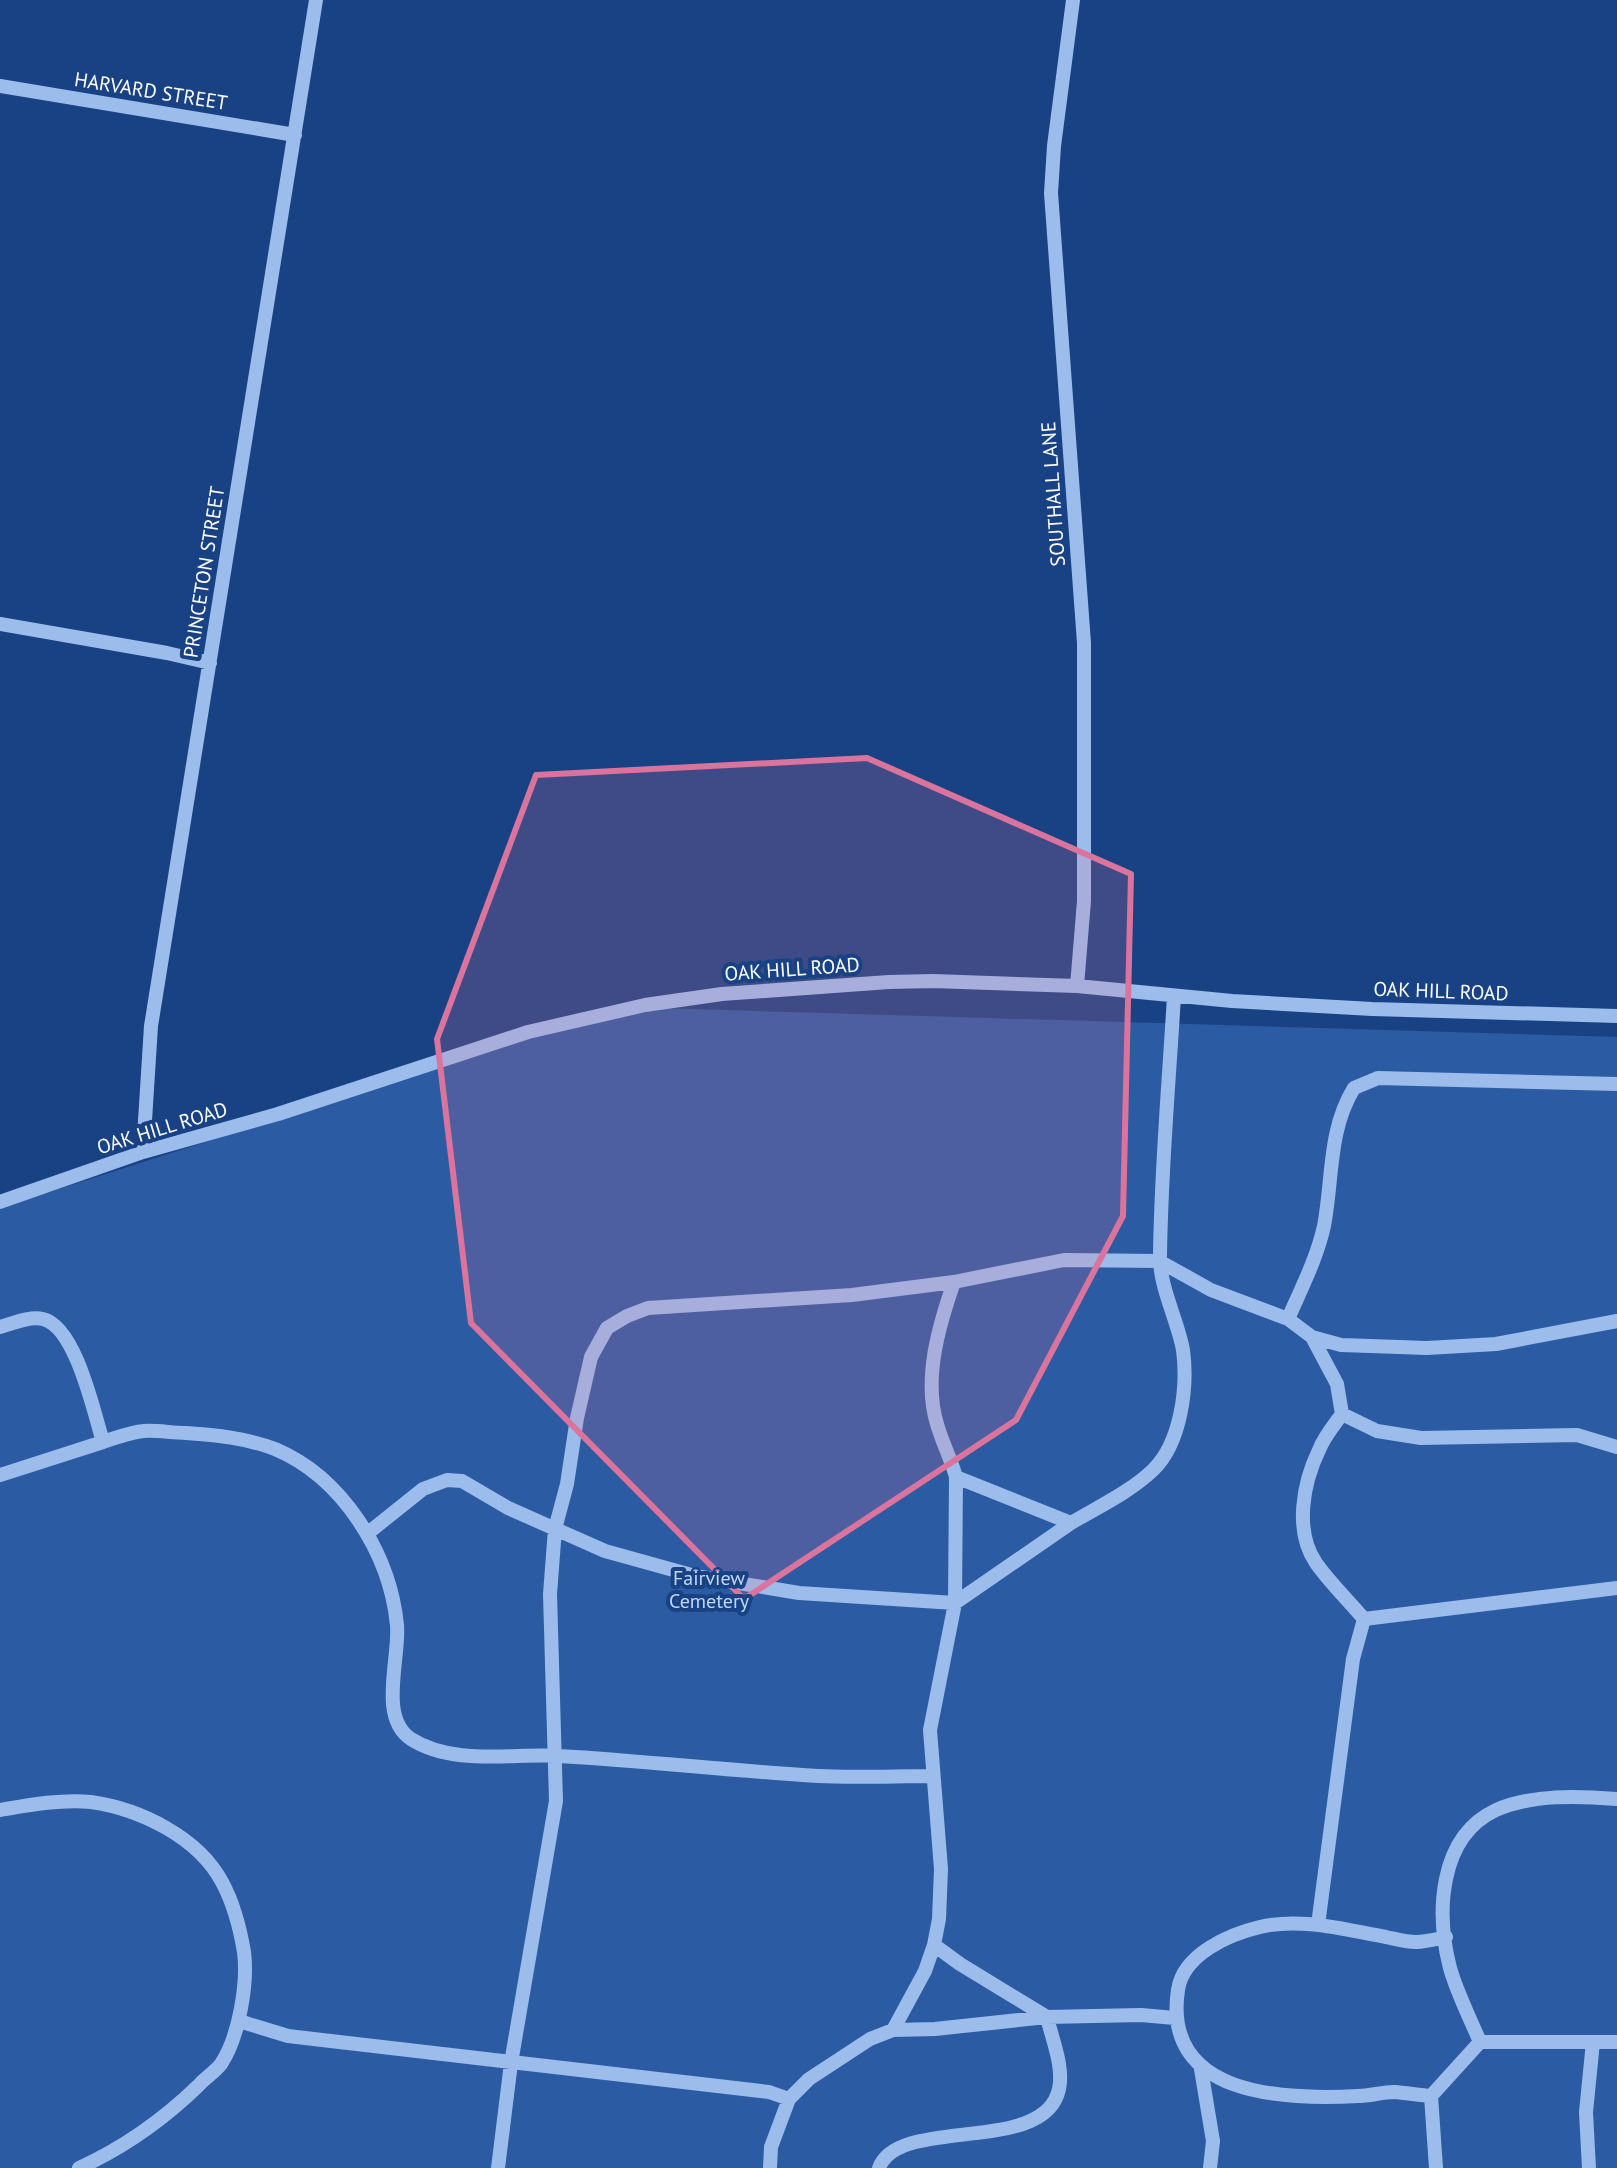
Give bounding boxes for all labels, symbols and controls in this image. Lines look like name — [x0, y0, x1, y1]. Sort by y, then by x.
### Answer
street label: HARVARD STREET — [73, 66, 229, 116]
street label: SOUTHALL LANE — [1035, 421, 1071, 567]
street label: PRINCETON STREET — [178, 484, 230, 660]
street label: OAK HILL ROAD — [724, 951, 860, 987]
street label: OAK HILL ROAD — [1373, 976, 1509, 1006]
street label: OAK HILL ROAD — [94, 1096, 230, 1160]
park label: Fairview Cemetery — [669, 1565, 750, 1614]

